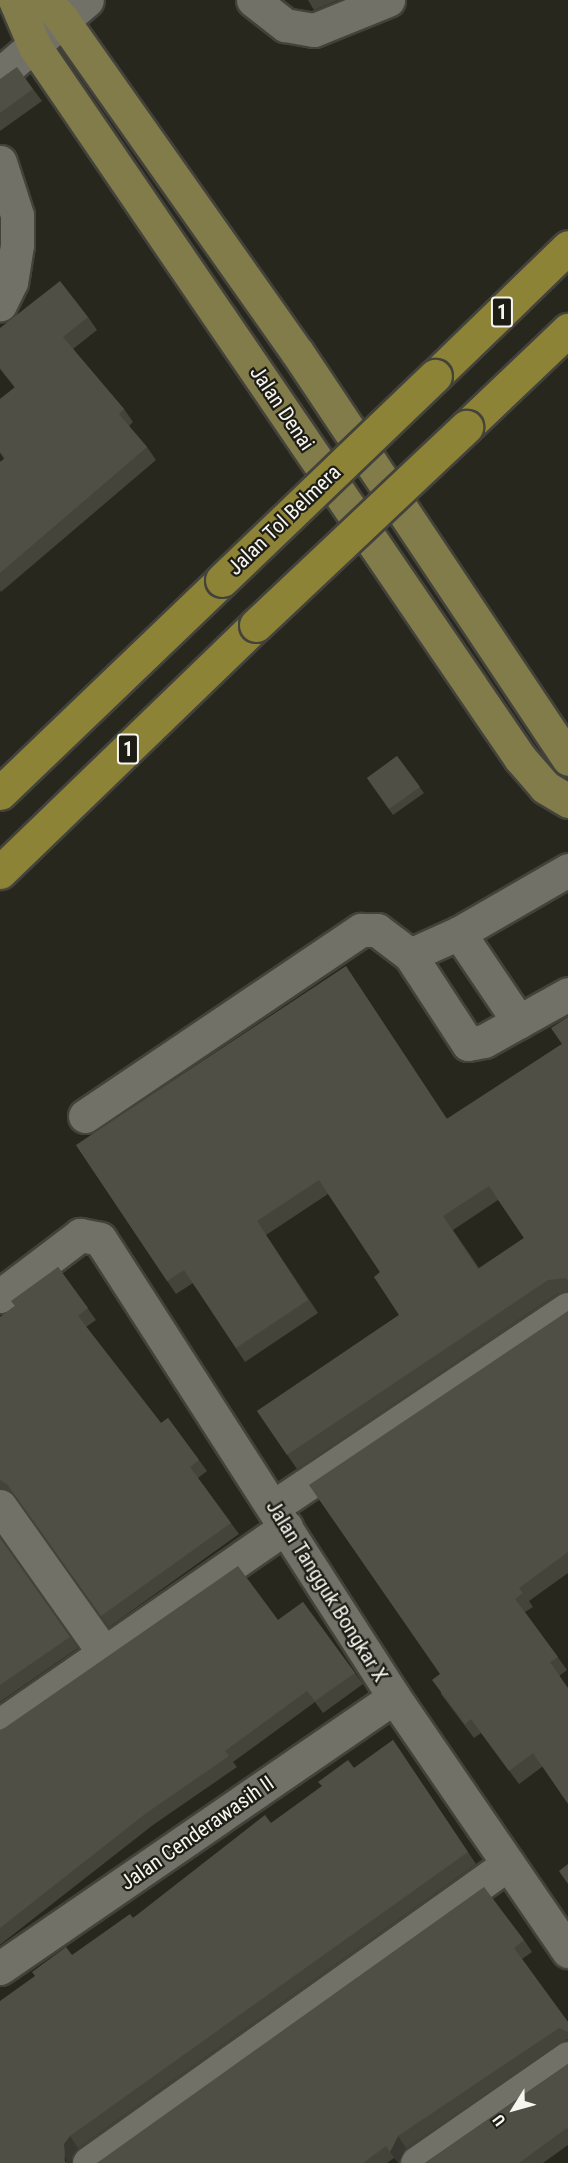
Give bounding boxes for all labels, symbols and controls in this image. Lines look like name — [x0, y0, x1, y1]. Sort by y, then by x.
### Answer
road number: 1 — [490, 295, 514, 329]
street label: Jalan Denai — [244, 361, 320, 455]
street label: Jalan Tol Belmera — [222, 460, 346, 580]
road number: 1 — [116, 732, 140, 766]
street label: Jalan Tangguk Bongkar X — [261, 1495, 393, 1687]
street label: Jalan Cenderawasih II — [115, 1771, 279, 1895]
north arrow — [484, 2079, 544, 2139]
text: U — [489, 2111, 510, 2130]

